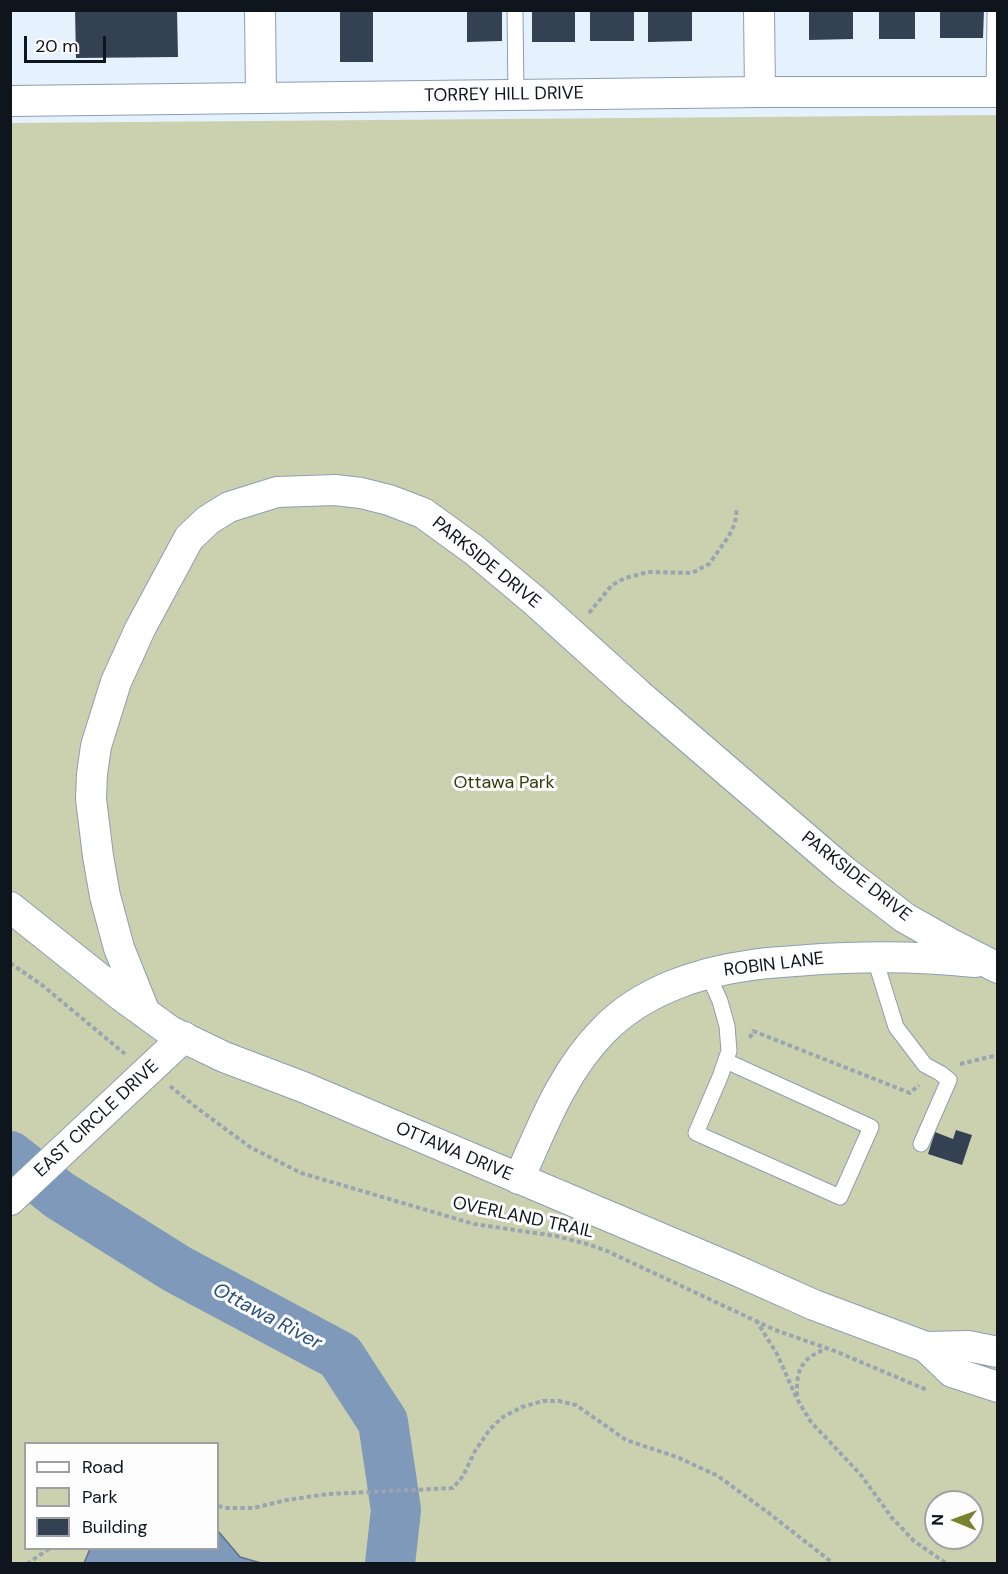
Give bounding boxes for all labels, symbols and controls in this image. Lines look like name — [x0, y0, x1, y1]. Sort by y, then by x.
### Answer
scale bar — [27, 24, 110, 62]
text: 20 m — [35, 34, 78, 58]
street label: TORREY HILL DRIVE — [424, 83, 584, 107]
street label: PARKSIDE DRIVE — [427, 513, 545, 613]
park label: Ottawa Park — [453, 772, 555, 794]
street label: PARKSIDE DRIVE — [797, 827, 915, 927]
street label: ROBIN LANE — [723, 948, 825, 982]
street label: EAST CIRCLE DRIVE — [30, 1056, 164, 1182]
street label: OTTAWA DRIVE — [392, 1118, 516, 1186]
street label: OVERLAND TRAIL — [450, 1192, 596, 1244]
water label: Ottawa River — [208, 1278, 326, 1356]
legend — [24, 1442, 219, 1550]
text: Road — [82, 1455, 124, 1479]
text: Park — [82, 1485, 118, 1509]
north arrow — [924, 1490, 984, 1550]
text: N — [927, 1514, 948, 1526]
text: Building — [82, 1515, 147, 1539]

